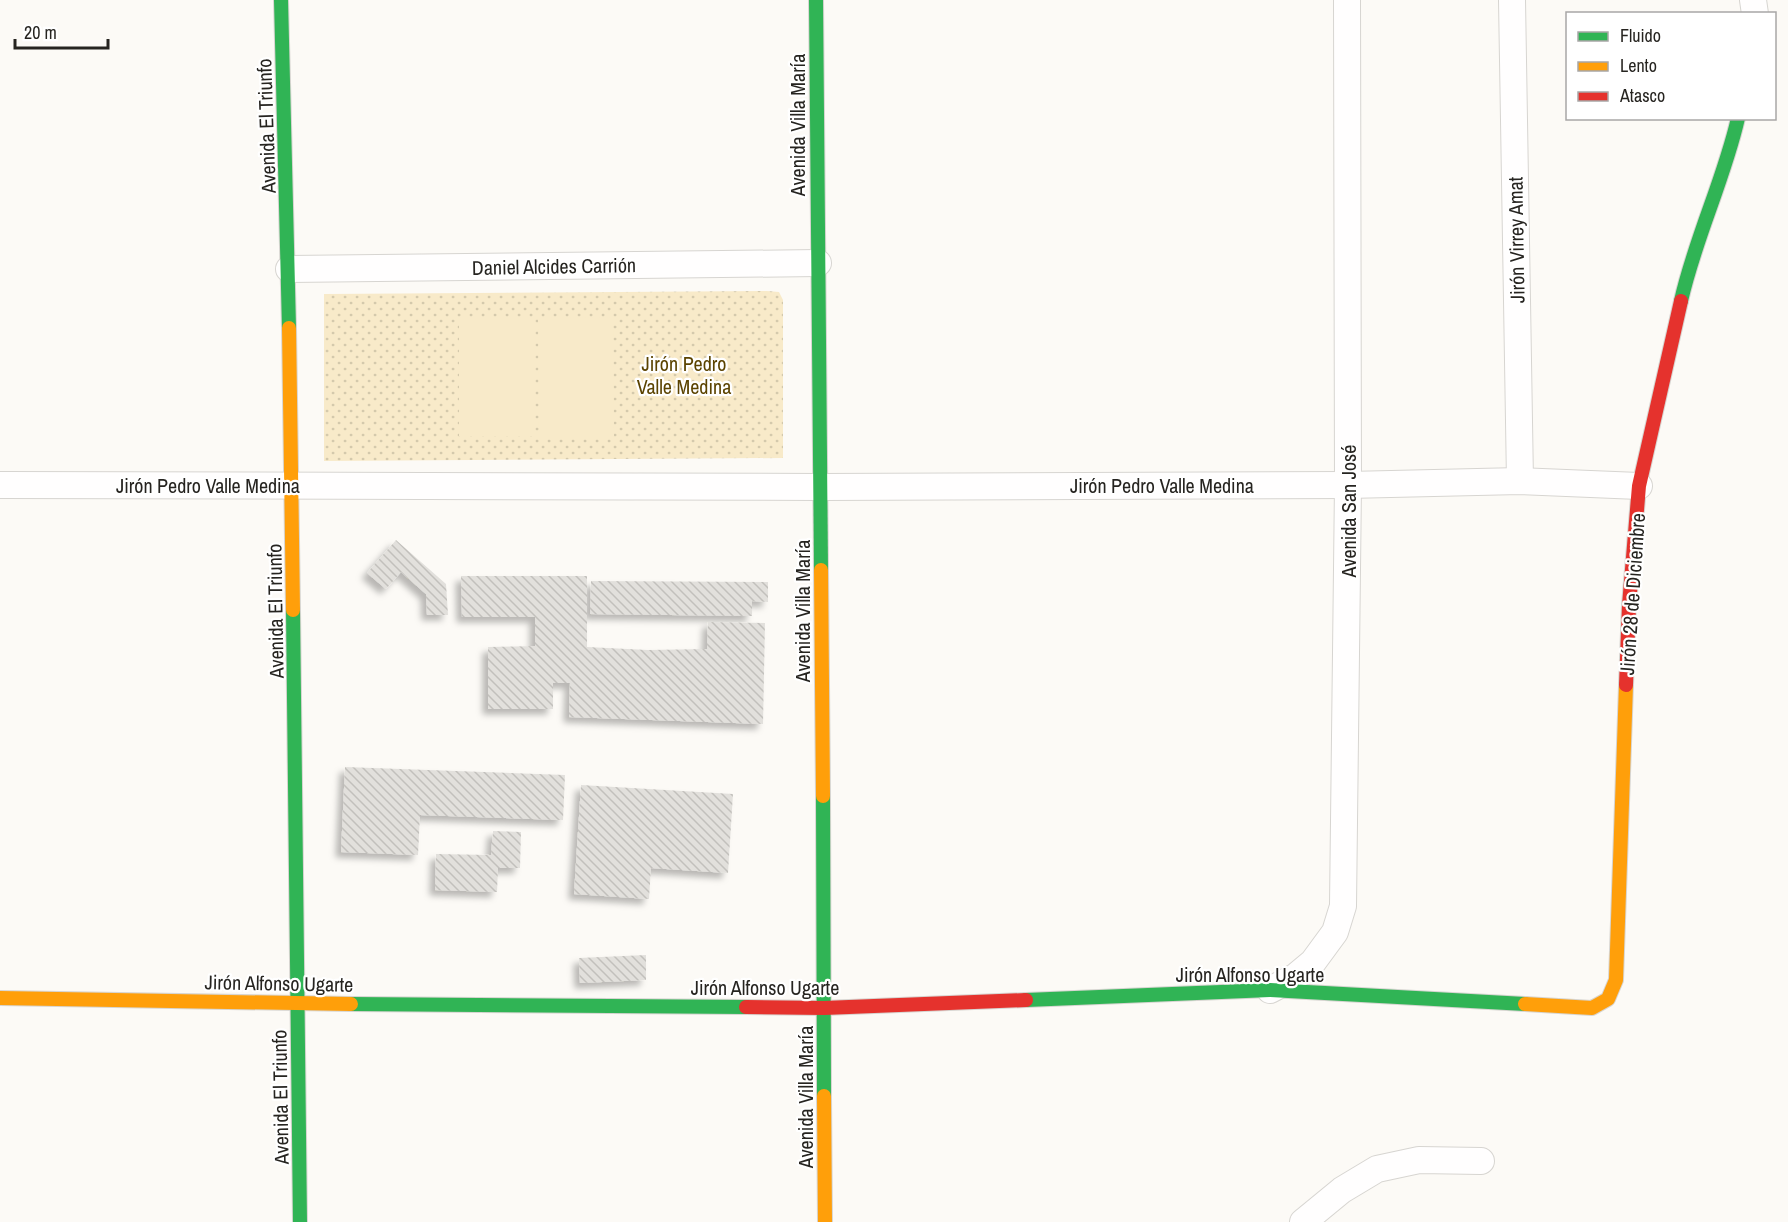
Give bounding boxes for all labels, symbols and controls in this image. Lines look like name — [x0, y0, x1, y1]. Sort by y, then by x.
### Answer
scale bar — [15, 12, 108, 50]
legend — [1566, 12, 1776, 120]
text: 20 m — [24, 20, 57, 45]
text: Fluido — [1620, 23, 1661, 48]
text: Lento — [1620, 53, 1657, 78]
street label: Avenida Villa María — [784, 54, 811, 197]
street label: Avenida El Triunfo — [250, 58, 282, 195]
text: Atasco — [1619, 83, 1665, 108]
street label: Jirón Virrey Amat — [1501, 176, 1531, 303]
street label: Daniel Alcides Carrión — [472, 251, 636, 281]
park label: Jirón Pedro Valle Medina — [637, 350, 731, 400]
street label: Avenida San José — [1335, 445, 1362, 578]
street label: Jirón Pedro Valle Medina — [116, 472, 300, 499]
street label: Jirón Pedro Valle Medina — [1070, 472, 1254, 499]
street label: Jirón 28 de Diciembre — [1613, 512, 1651, 676]
street label: Avenida Villa María — [789, 540, 816, 683]
street label: Avenida El Triunfo — [260, 543, 290, 680]
street label: Jirón Alfonso Ugarte — [1176, 961, 1324, 988]
street label: Jirón Alfonso Ugarte — [204, 968, 354, 998]
street label: Jirón Alfonso Ugarte — [691, 974, 839, 1001]
street label: Avenida Villa María — [792, 1026, 819, 1169]
street label: Avenida El Triunfo — [265, 1029, 295, 1166]

